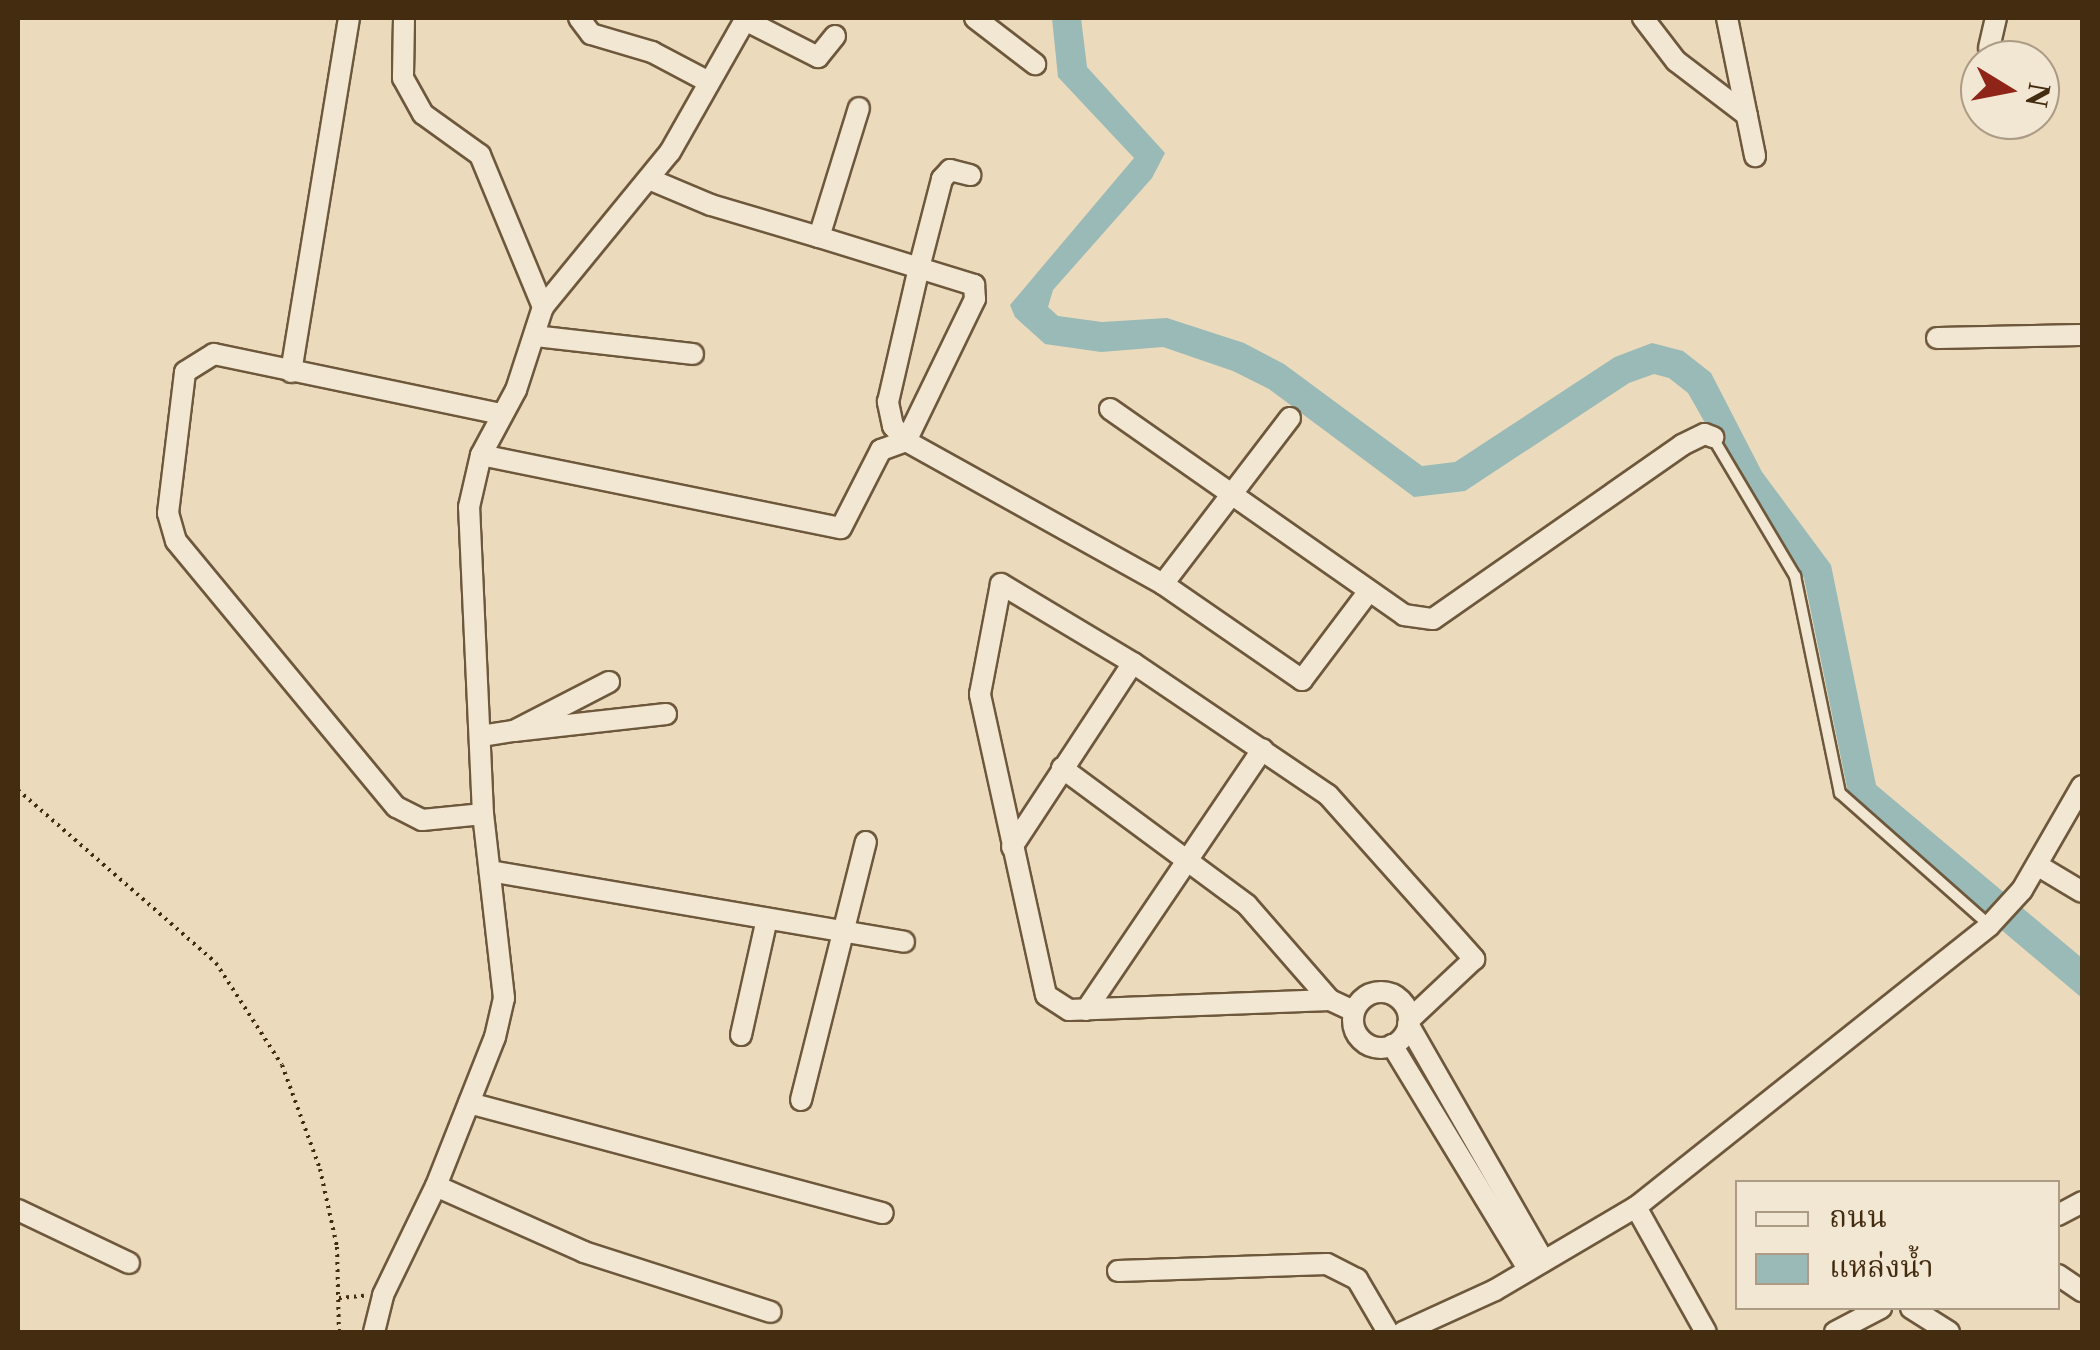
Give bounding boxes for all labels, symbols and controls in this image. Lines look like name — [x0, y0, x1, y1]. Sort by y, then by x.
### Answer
north arrow — [1960, 40, 2060, 140]
text: N — [2019, 80, 2056, 110]
legend — [1735, 1180, 2060, 1310]
text: ถนน — [1829, 1198, 1887, 1235]
text: แหล่งน้ำ — [1829, 1248, 1934, 1285]

